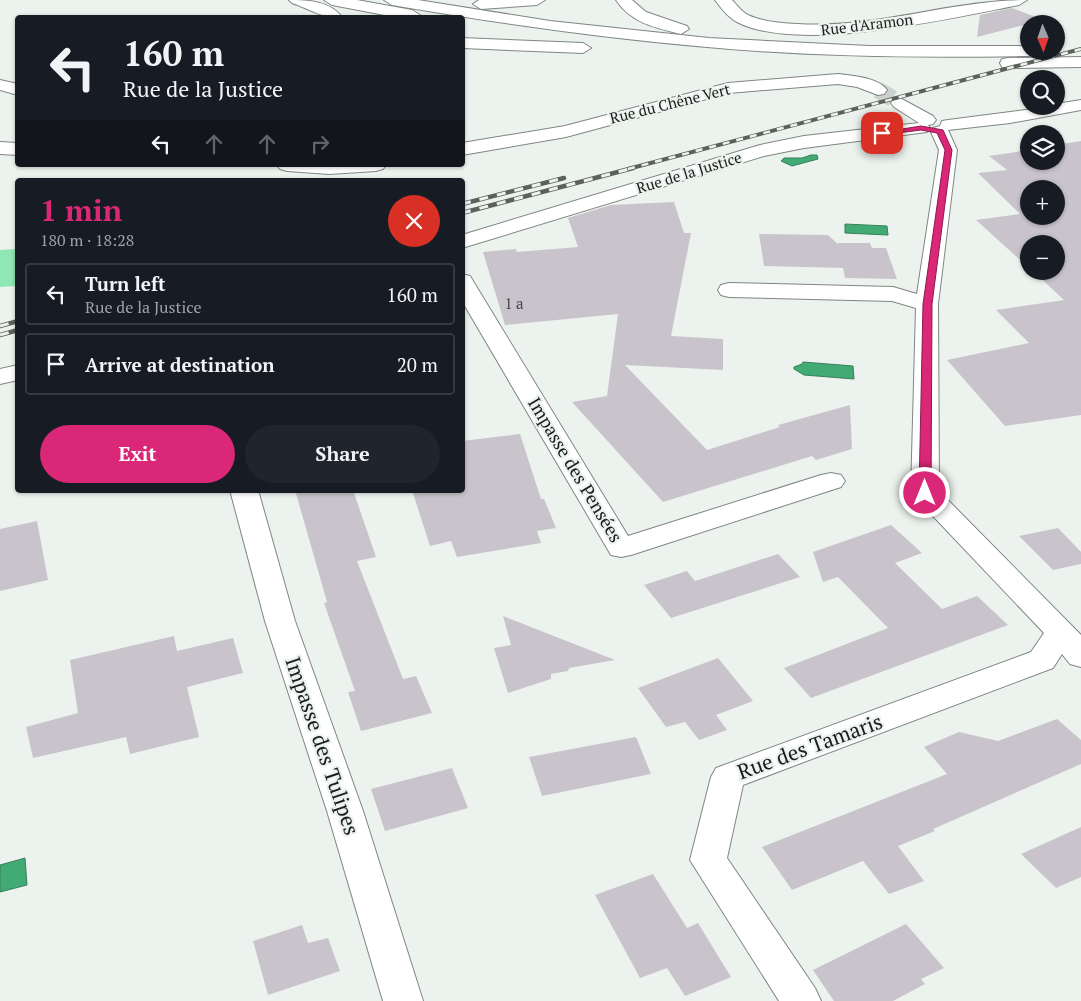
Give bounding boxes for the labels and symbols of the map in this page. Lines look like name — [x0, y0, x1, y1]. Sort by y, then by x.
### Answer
street label: Rue d'Aramon — [820, 8, 914, 40]
north arrow — [1020, 15, 1065, 60]
street label: Rue du Chêne Vert — [607, 78, 732, 128]
pin — [861, 112, 903, 154]
street label: Rue de la Justice — [634, 147, 744, 198]
house number: 1 a — [504, 293, 524, 313]
street label: Impasse des Pensées — [523, 393, 629, 546]
position arrow — [898, 466, 950, 518]
street label: Impasse des Tulipes — [279, 653, 367, 839]
street label: Rue des Tamaris — [733, 707, 886, 785]

